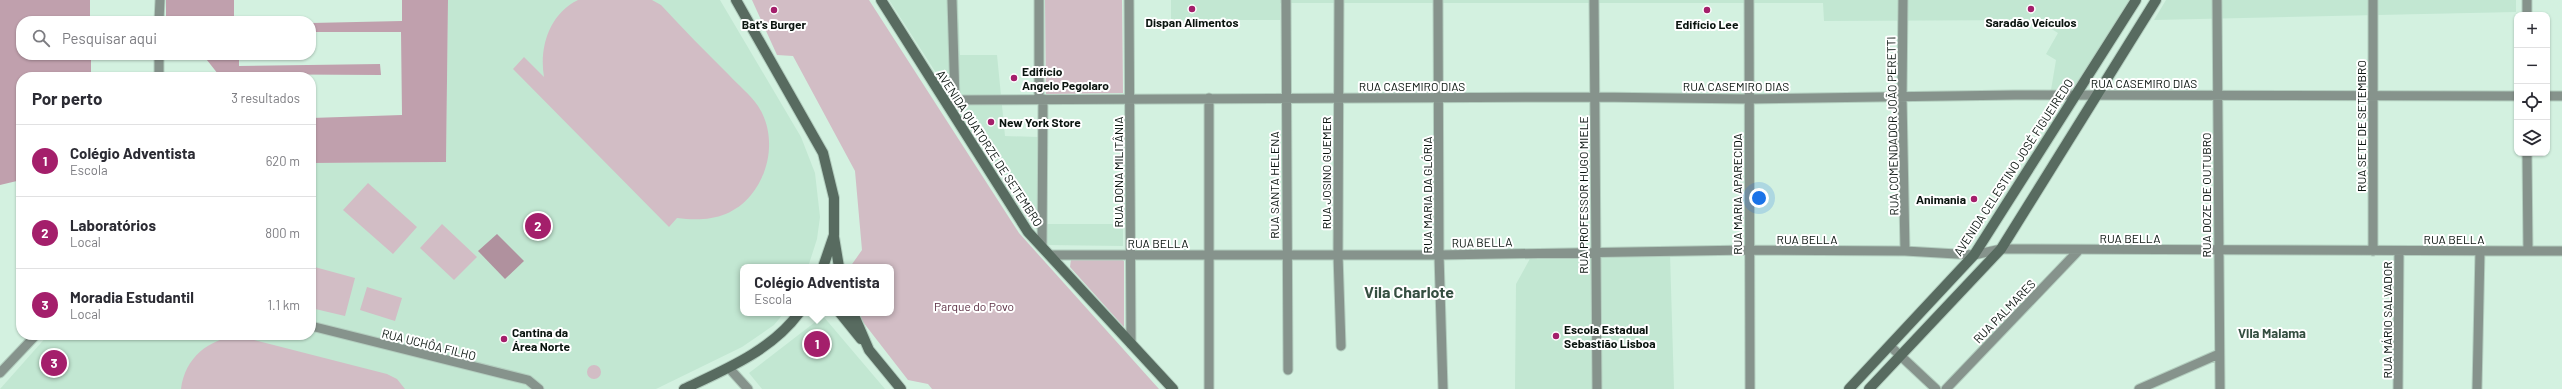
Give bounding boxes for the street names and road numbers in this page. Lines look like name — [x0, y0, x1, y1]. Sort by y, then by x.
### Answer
street label: RUA COMENDADOR JOÃO PERETTI — [1883, 36, 1901, 216]
street label: RUA SETE DE SETEMBRO — [2354, 60, 2368, 192]
street label: AVENIDA QUATORZE DE SETEMBRO — [934, 67, 1046, 229]
street label: AVENIDA CELESTINO JOSÉ FIGUEIREDO — [1950, 76, 2076, 258]
street label: RUA CASEMIRO DIAS — [2091, 76, 2197, 90]
street label: RUA CASEMIRO DIAS — [1359, 79, 1465, 93]
street label: RUA CASEMIRO DIAS — [1683, 79, 1789, 93]
street label: RUA PROFESSOR HUGO MIELE — [1576, 116, 1590, 274]
street label: RUA DONA MILITÂNIA — [1111, 117, 1125, 227]
street label: RUA JOSINO GUEMER — [1319, 117, 1333, 229]
street label: RUA SANTA HELENA — [1267, 131, 1281, 239]
street label: RUA DOZE DE OUTUBRO — [2199, 132, 2213, 258]
street label: RUA MARIA APARECIDA — [1730, 133, 1744, 255]
street label: RUA MARIA DA GLÓRIA — [1420, 137, 1434, 253]
street label: RUA BELLA — [2100, 231, 2160, 245]
street label: RUA BELLA — [1777, 232, 1837, 246]
street label: RUA BELLA — [2424, 232, 2484, 246]
street label: RUA BELLA — [1451, 234, 1513, 250]
street label: RUA BELLA — [1128, 236, 1188, 250]
street label: RUA MÁRIO SALVADOR — [2380, 261, 2394, 379]
street label: RUA PALMARES — [1970, 276, 2038, 346]
street label: RUA UCHÔA FILHO — [380, 326, 478, 362]

